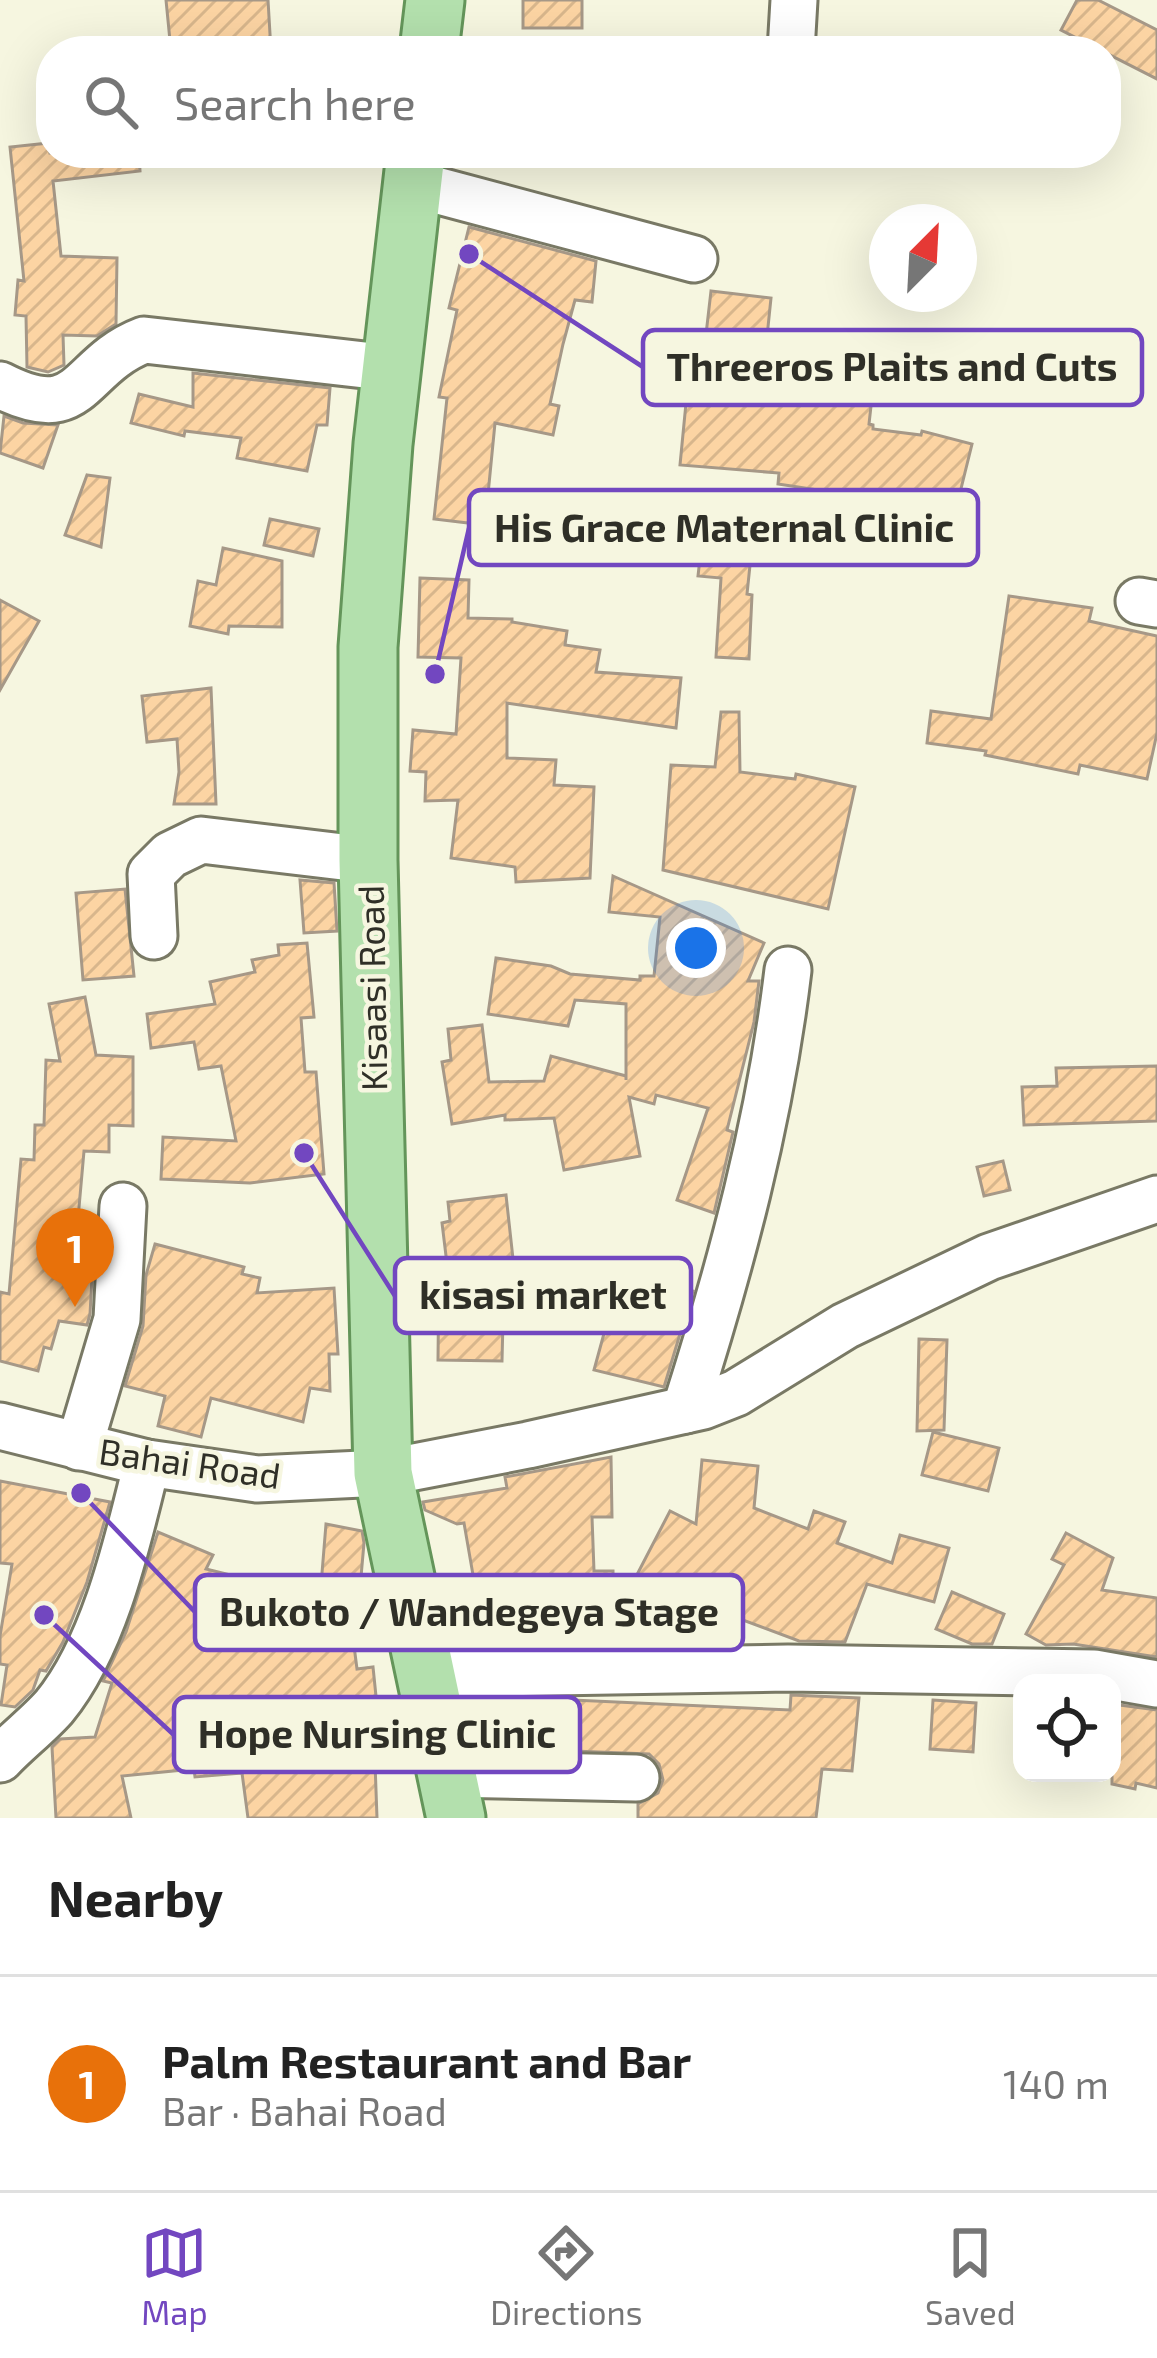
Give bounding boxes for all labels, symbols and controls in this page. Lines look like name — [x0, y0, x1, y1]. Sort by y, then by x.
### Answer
search box — [36, 36, 1121, 168]
icon: search — [78, 69, 144, 135]
text: Search here — [174, 75, 416, 129]
north arrow — [869, 204, 977, 312]
callout: Threeros Plaits and Cuts — [643, 330, 1142, 405]
text: Threeros Plaits and Cuts — [667, 342, 1117, 389]
callout: His Grace Maternal Clinic — [469, 490, 978, 565]
text: His Grace Maternal Clinic — [494, 503, 954, 550]
street label: Kisaasi Road — [348, 885, 394, 1091]
your location — [666, 918, 726, 978]
pin: 1 — [36, 1208, 114, 1307]
callout: kisasi market — [395, 1258, 691, 1333]
text: kisasi market — [419, 1270, 667, 1317]
street label: Bahai Road — [97, 1428, 283, 1496]
callout: Bukoto / Wandegeya Stage — [195, 1575, 743, 1650]
text: Bukoto / Wandegeya Stage — [219, 1587, 719, 1635]
map controls — [1013, 1674, 1121, 1782]
button: locate — [1013, 1674, 1121, 1782]
callout: Hope Nursing Clinic — [174, 1697, 580, 1772]
text: Hope Nursing Clinic — [198, 1709, 556, 1756]
text: Nearby — [48, 1866, 223, 1927]
text: Palm Restaurant and Bar — [162, 2033, 691, 2087]
text: 1 — [79, 2060, 95, 2107]
text: 140 m — [1003, 2060, 1109, 2107]
text: Bar · Bahai Road — [162, 2087, 447, 2134]
tab: Map — [141, 2220, 208, 2332]
tab: Directions — [490, 2220, 642, 2332]
tab: Saved — [925, 2220, 1016, 2332]

